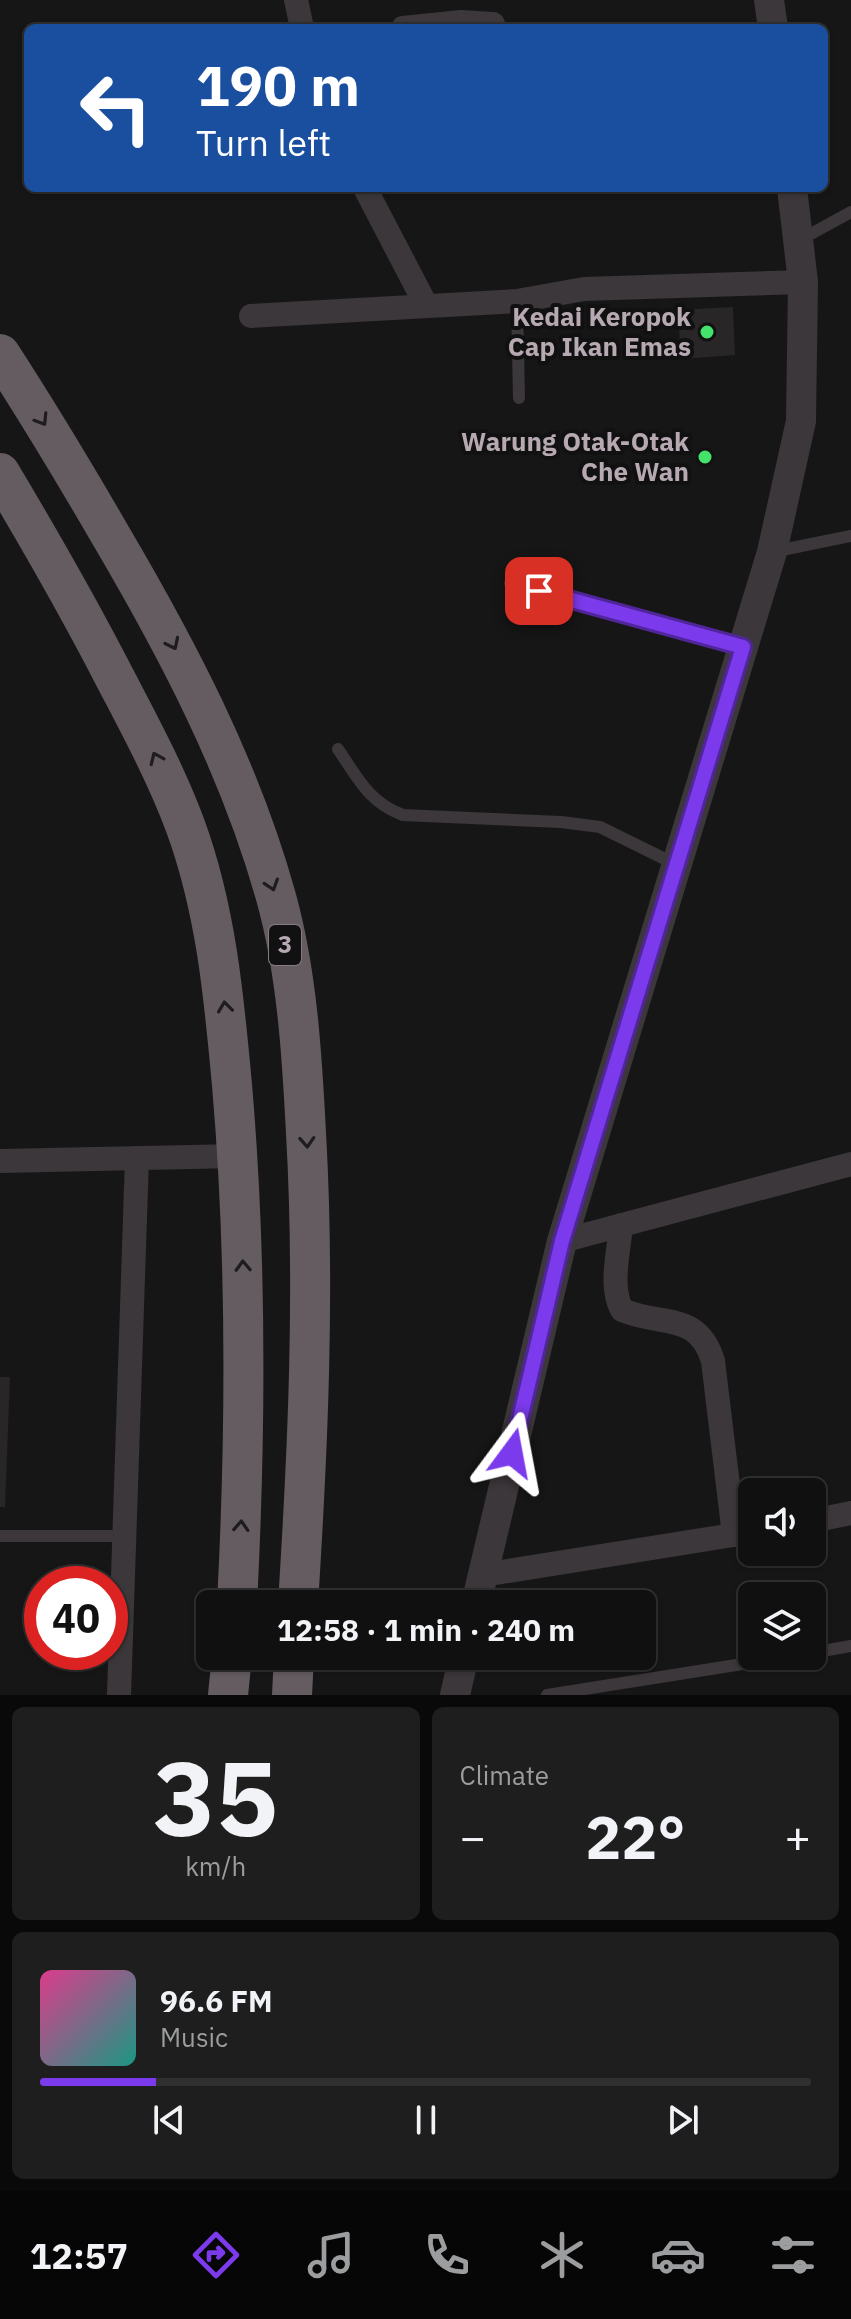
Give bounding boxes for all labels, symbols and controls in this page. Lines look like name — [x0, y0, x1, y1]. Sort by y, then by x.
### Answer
text: 190 m — [196, 49, 360, 121]
icon: left — [64, 56, 168, 160]
text: Turn left — [196, 119, 331, 166]
place label: Kedai Keropok Cap Ikan Emas — [508, 299, 691, 363]
marker: Kedai Keropok Cap Ikan Emas — [698, 323, 716, 341]
one-way arrow — [33, 411, 48, 426]
place label: Warung Otak-Otak Che Wan — [461, 424, 689, 488]
marker: Warung Otak-Otak Che Wan — [696, 448, 714, 466]
pin — [505, 557, 573, 625]
icon: arrive — [517, 569, 561, 613]
one-way arrow — [163, 636, 179, 651]
one-way arrow — [150, 751, 166, 766]
one-way arrow — [262, 877, 278, 891]
road number: 3 — [269, 925, 301, 965]
one-way arrow — [216, 1000, 233, 1013]
one-way arrow — [298, 1136, 315, 1149]
one-way arrow — [235, 1259, 252, 1272]
position arrow — [470, 1411, 554, 1495]
map controls — [738, 1478, 826, 1670]
button: sound — [738, 1478, 826, 1566]
one-way arrow — [233, 1519, 250, 1532]
speed limit sign: 40 — [24, 1566, 128, 1670]
button: layers — [738, 1582, 826, 1670]
text: 12:58 · 1 min · 240 m — [277, 1610, 575, 1649]
text: 35 — [153, 1729, 278, 1865]
text: Climate — [460, 1758, 549, 1792]
text: 22° — [585, 1797, 685, 1876]
text: − — [460, 1808, 486, 1865]
text: + — [785, 1808, 811, 1865]
text: km/h — [185, 1849, 246, 1883]
text: 96.6 FM — [160, 1981, 273, 2020]
text: Music — [160, 2020, 228, 2054]
icon: previous — [147, 2098, 191, 2142]
icon: pause — [404, 2098, 448, 2142]
icon: next — [661, 2098, 705, 2142]
icon: directions — [188, 2227, 244, 2283]
icon: music — [303, 2227, 359, 2283]
icon: phone — [419, 2227, 475, 2283]
icon: climate — [534, 2227, 590, 2283]
icon: car — [650, 2227, 706, 2283]
icon: filters — [765, 2227, 821, 2283]
text: 12:57 — [30, 2232, 128, 2279]

